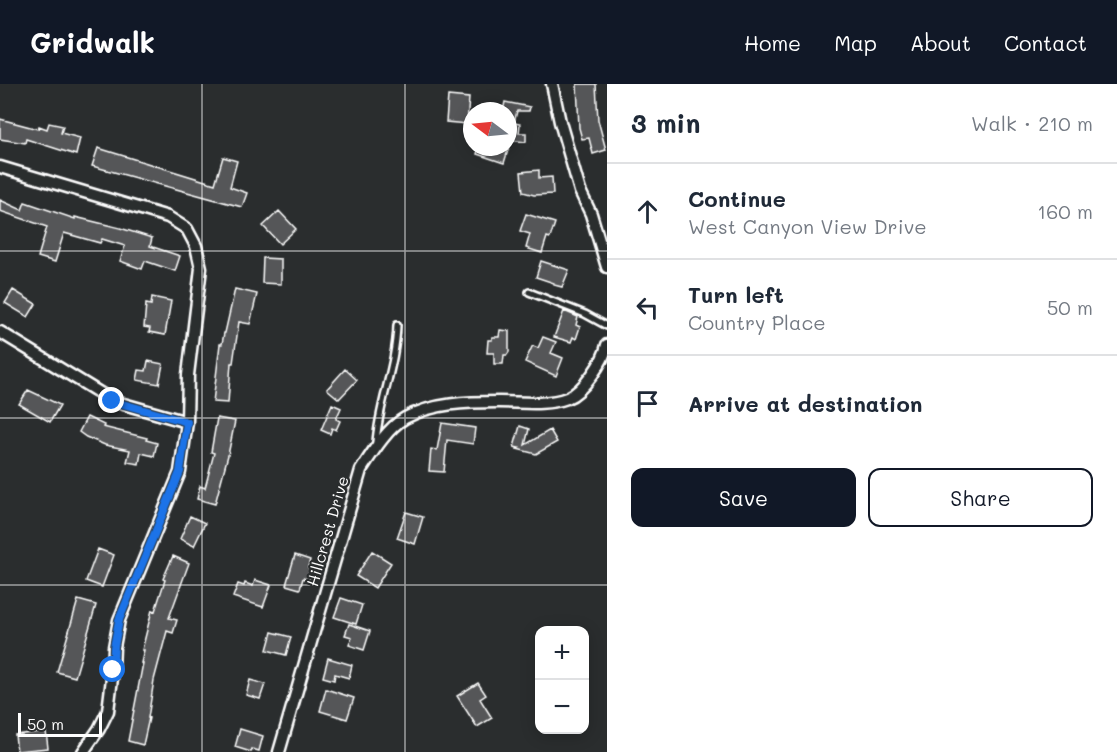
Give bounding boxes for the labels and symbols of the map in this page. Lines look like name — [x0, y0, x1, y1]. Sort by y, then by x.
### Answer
north arrow — [463, 102, 517, 156]
route end — [98, 387, 124, 413]
street label: Hillcrest Drive — [301, 473, 353, 589]
route start — [99, 656, 125, 682]
scale bar — [18, 710, 102, 738]

